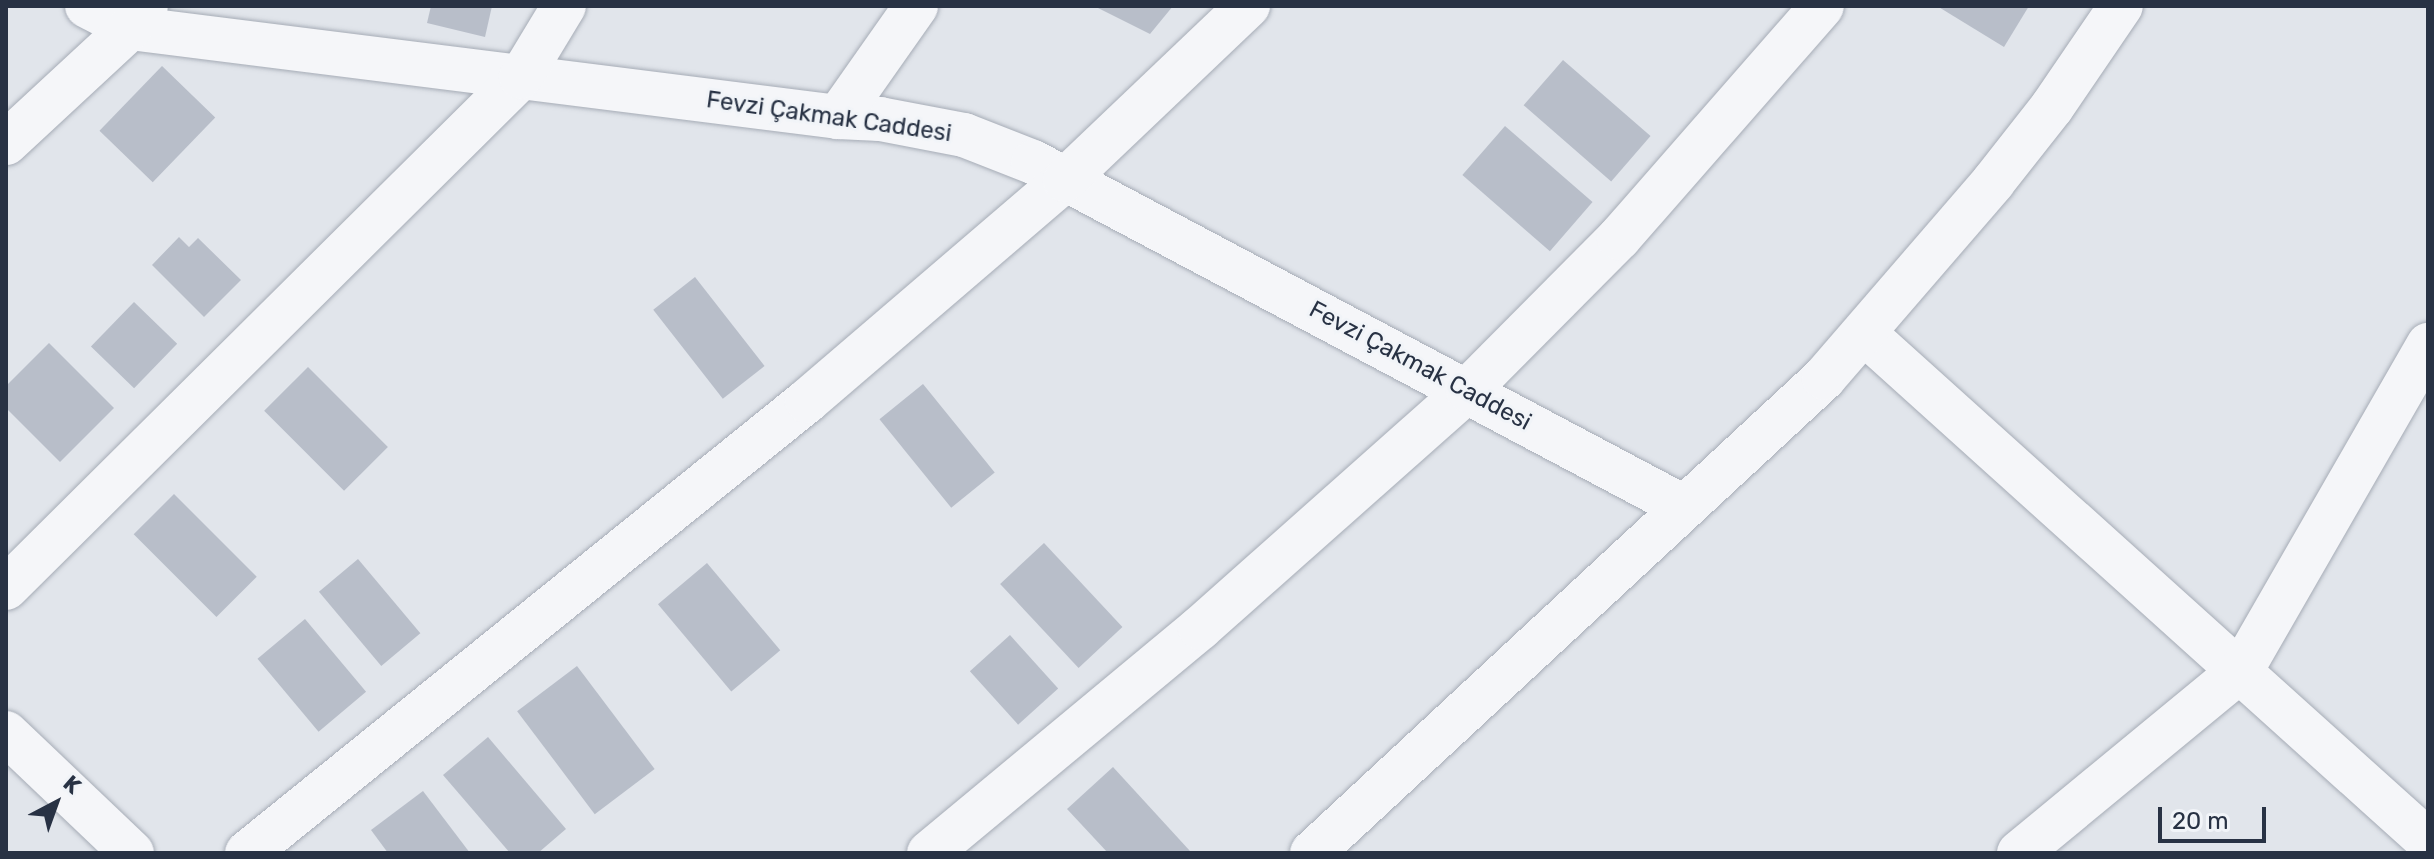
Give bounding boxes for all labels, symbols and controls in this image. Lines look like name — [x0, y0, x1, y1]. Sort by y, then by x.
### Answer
street label: Fevzi Çakmak Caddesi — [704, 86, 954, 148]
street label: Fevzi Çakmak Caddesi — [1304, 295, 1536, 437]
north arrow — [16, 763, 96, 843]
text: K — [58, 770, 86, 799]
scale bar — [2162, 791, 2270, 841]
text: 20 m — [2172, 807, 2229, 835]

